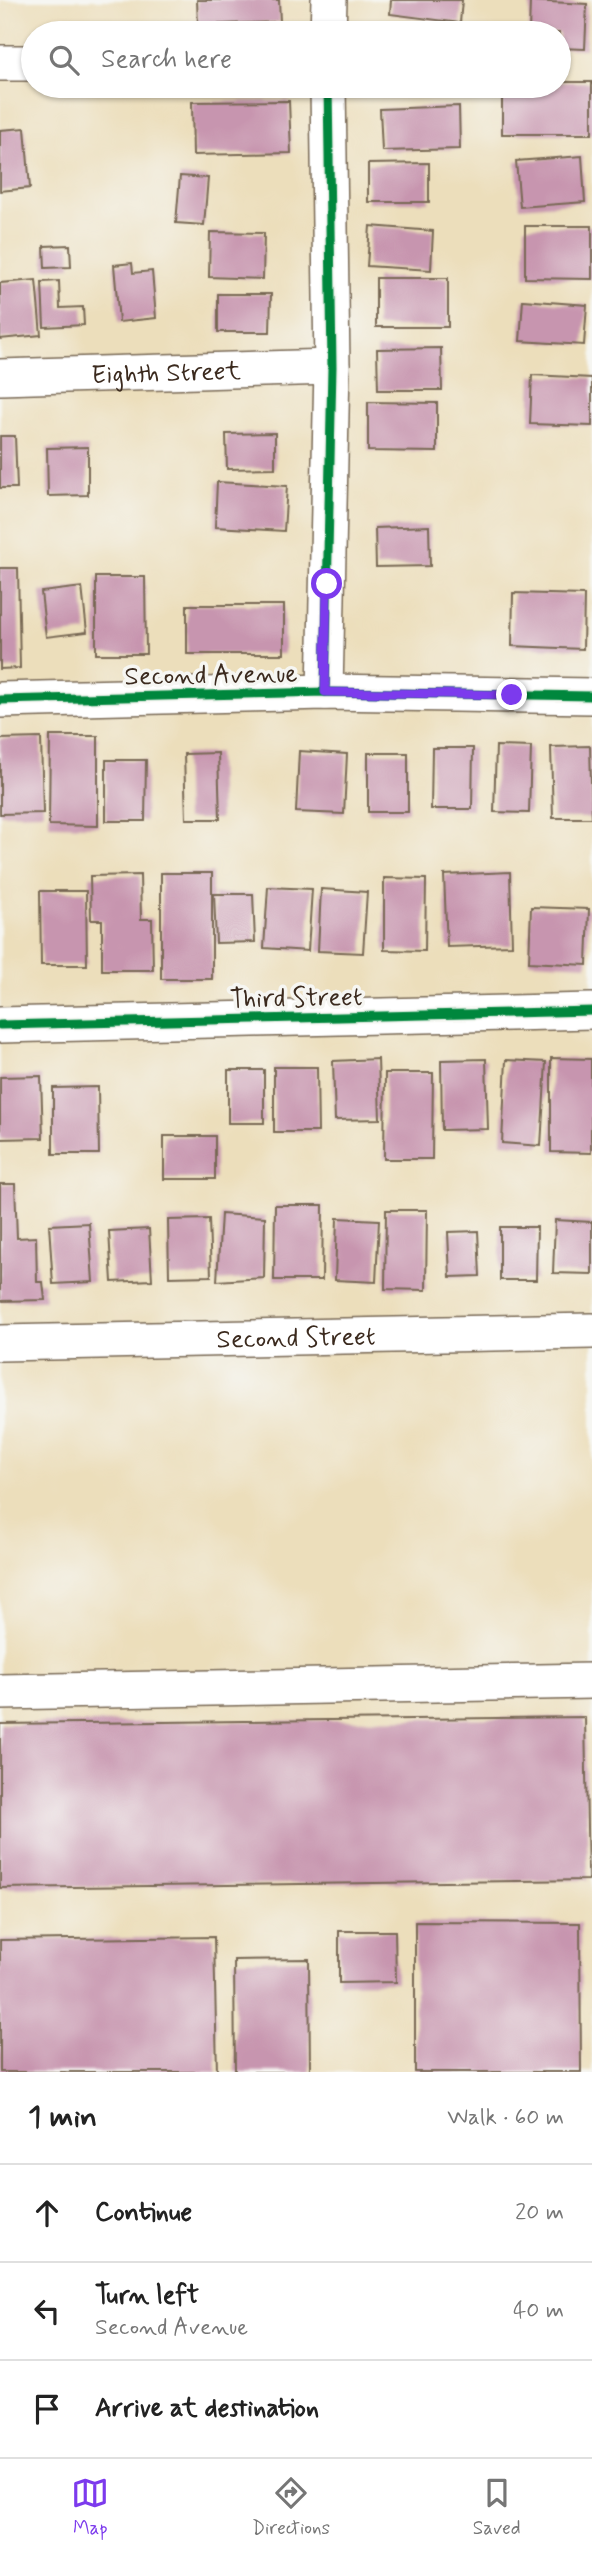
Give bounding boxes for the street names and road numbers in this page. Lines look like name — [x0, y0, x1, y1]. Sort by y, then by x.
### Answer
street label: Eighth Street — [91, 355, 241, 393]
street label: Second Avenue — [124, 657, 298, 695]
street label: Third Street — [229, 981, 363, 1017]
street label: Second Street — [216, 1320, 376, 1358]

